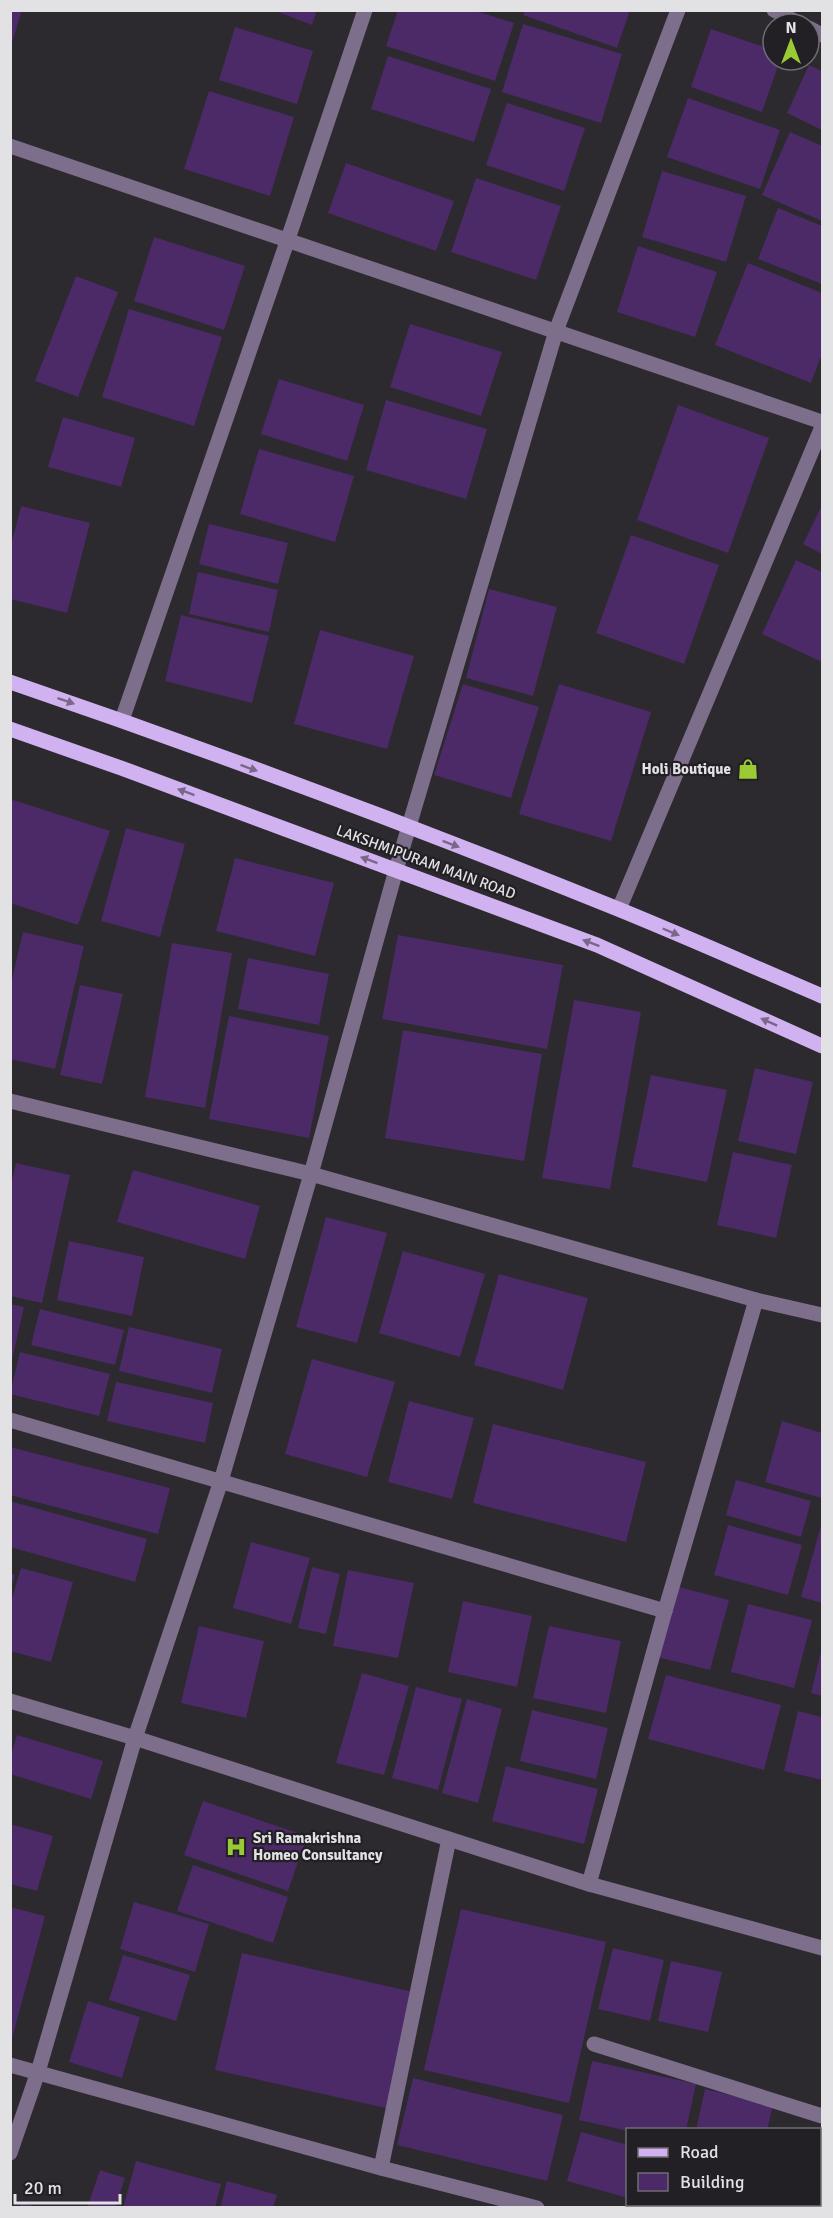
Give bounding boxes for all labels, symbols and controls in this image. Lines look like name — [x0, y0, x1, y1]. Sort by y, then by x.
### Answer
north arrow — [761, 12, 821, 72]
text: N — [785, 18, 797, 38]
one-way arrow — [57, 697, 75, 706]
shop icon: Holi Boutique — [736, 757, 760, 781]
place label: Holi Boutique — [641, 760, 731, 778]
one-way arrow — [240, 763, 258, 773]
one-way arrow — [177, 787, 195, 797]
street label: LAKSHMIPURAM MAIN ROAD — [334, 821, 518, 903]
one-way arrow — [442, 839, 460, 849]
one-way arrow — [359, 855, 377, 865]
one-way arrow — [663, 927, 680, 936]
one-way arrow — [582, 937, 600, 947]
one-way arrow — [761, 1017, 778, 1026]
place label: Sri Ramakrishna Homeo Consultancy — [253, 1829, 383, 1864]
hospital icon: Sri Ramakrishna Homeo Consultancy — [224, 1835, 248, 1859]
legend — [626, 2128, 821, 2206]
text: Road — [680, 2141, 719, 2163]
scale bar — [15, 2167, 120, 2205]
text: Building — [680, 2171, 744, 2193]
text: 20 m — [24, 2177, 62, 2199]

